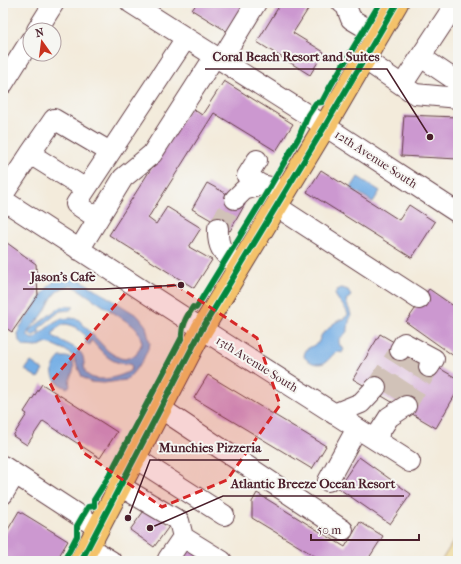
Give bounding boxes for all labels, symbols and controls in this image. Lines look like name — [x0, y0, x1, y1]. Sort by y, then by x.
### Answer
north arrow — [22, 22, 62, 62]
text: N — [34, 25, 46, 40]
callout: Coral Beach Resort and Suites — [205, 44, 387, 69]
text: Coral Beach Resort and Suites — [213, 49, 380, 64]
street label: 12th Avenue South — [332, 127, 420, 191]
callout: Jason's Cafe — [23, 264, 103, 289]
text: Jason's Cafe — [29, 269, 96, 285]
street label: 13th Avenue South — [213, 333, 301, 395]
callout: Munchies Pizzeria — [150, 435, 269, 460]
text: Munchies Pizzeria — [158, 440, 262, 455]
callout: Atlantic Breeze Ocean Resort — [223, 471, 404, 496]
text: Atlantic Breeze Ocean Resort — [230, 476, 396, 491]
scale bar — [311, 516, 419, 542]
text: 50 m — [317, 523, 341, 537]

